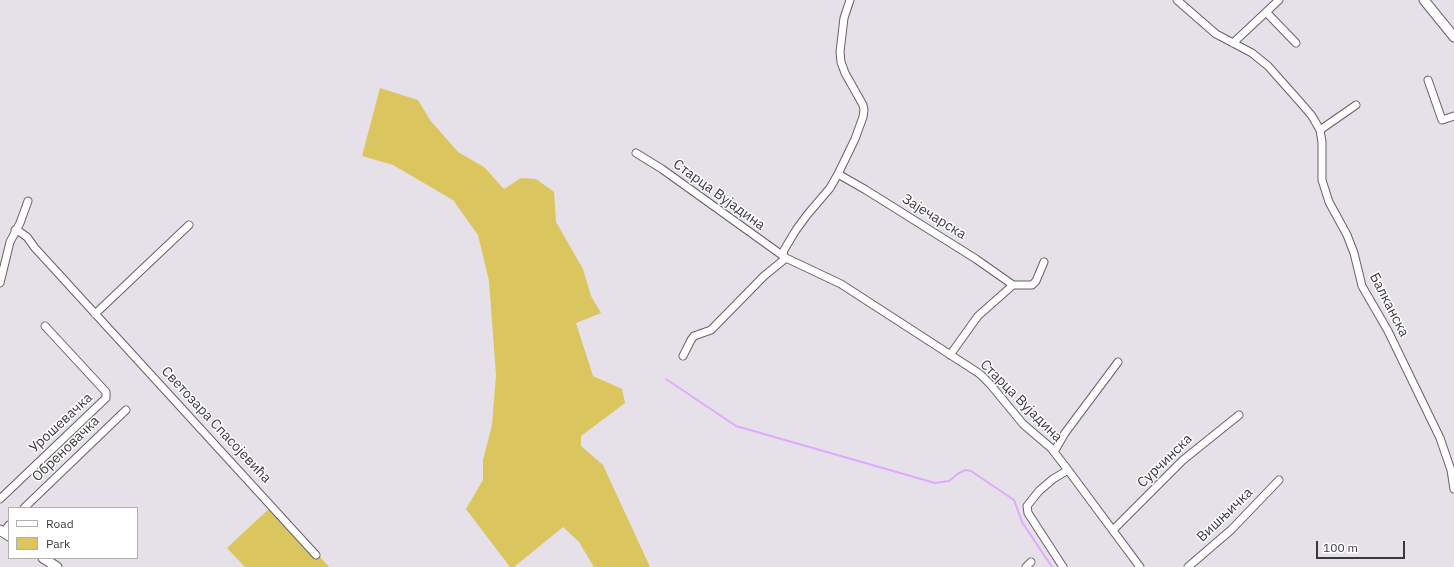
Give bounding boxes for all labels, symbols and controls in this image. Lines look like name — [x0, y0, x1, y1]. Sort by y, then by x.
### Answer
street label: Старца Вујадина — [670, 156, 768, 234]
street label: Зајечарска — [899, 191, 969, 243]
street label: Балканска — [1366, 270, 1412, 340]
street label: Старца Вујадина — [976, 356, 1066, 446]
street label: Светозара Спасојевића — [158, 363, 274, 487]
street label: Урошевачка — [26, 389, 96, 457]
street label: Обреновачка — [29, 413, 103, 485]
street label: Сурчинска — [1134, 431, 1196, 491]
street label: Вишњичка — [1194, 484, 1256, 546]
legend — [8, 507, 138, 559]
text: Road — [46, 516, 74, 531]
scale bar — [1318, 533, 1407, 559]
text: Park — [46, 536, 70, 551]
text: 100 m — [1323, 540, 1358, 555]

